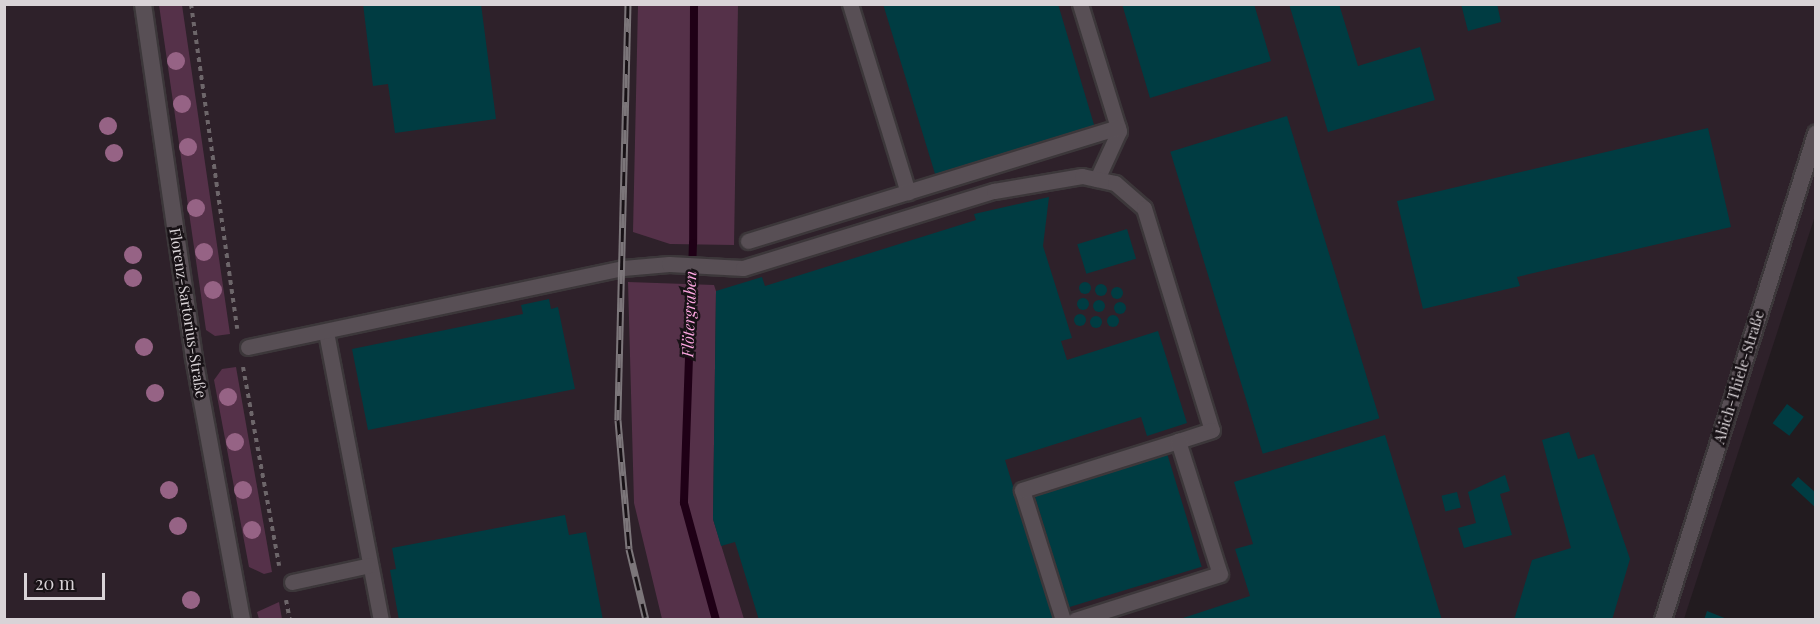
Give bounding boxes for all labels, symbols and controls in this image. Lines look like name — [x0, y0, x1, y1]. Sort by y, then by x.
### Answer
street label: Florenz-Sartorius-Straße — [166, 227, 210, 399]
water label: Flötergraben — [678, 270, 700, 358]
street label: Abich-Thiele-Straße — [1710, 308, 1768, 446]
scale bar — [27, 561, 108, 599]
text: 20 m — [35, 571, 75, 595]

